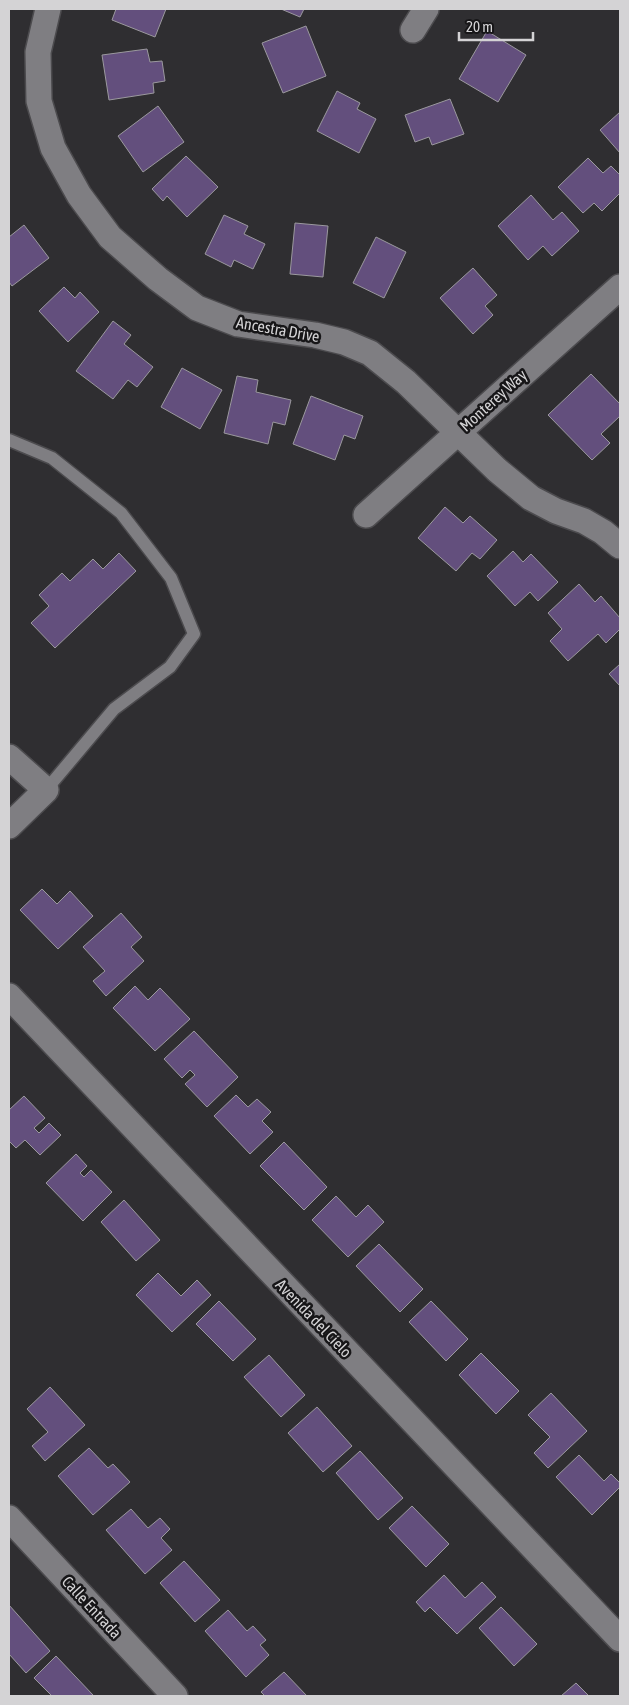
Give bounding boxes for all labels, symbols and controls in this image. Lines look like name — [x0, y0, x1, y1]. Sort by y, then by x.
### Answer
scale bar — [459, 10, 533, 42]
text: 20 m — [466, 18, 493, 35]
street label: Ancestra Drive — [235, 313, 321, 345]
street label: Monterey Way — [456, 365, 531, 435]
street label: Avenida del Cielo — [272, 1275, 356, 1361]
street label: Calle Entrada — [59, 1572, 125, 1642]

